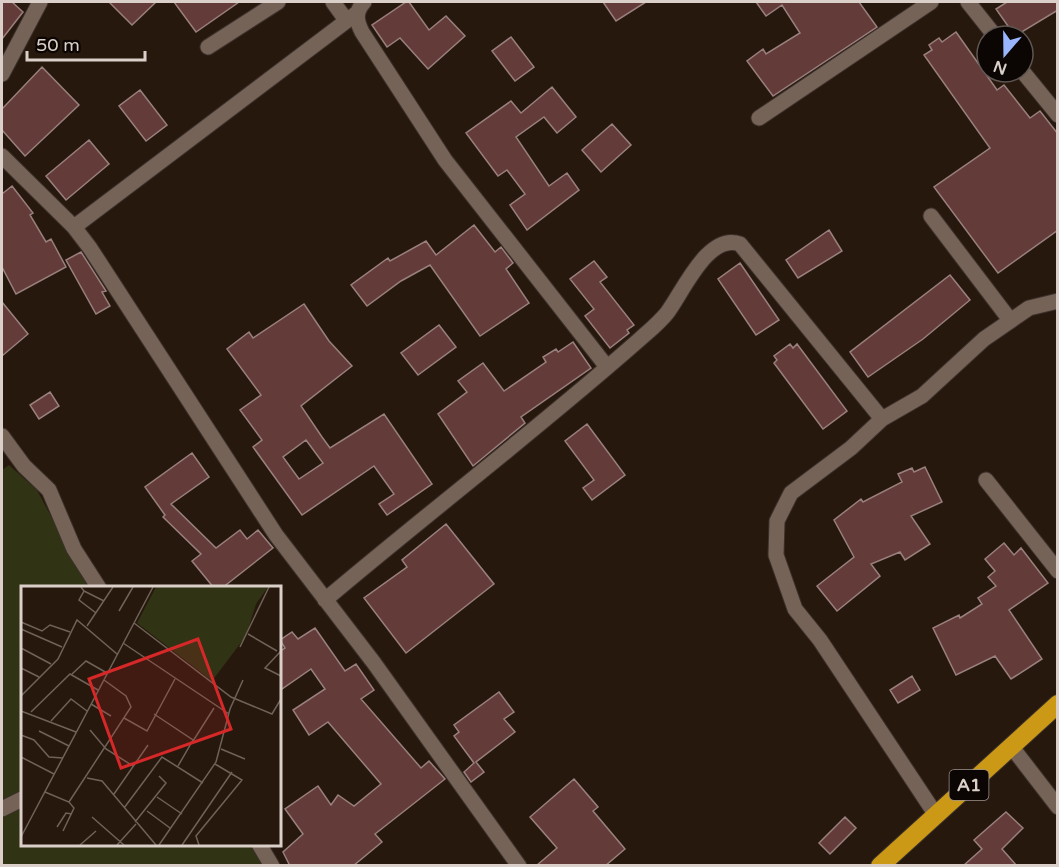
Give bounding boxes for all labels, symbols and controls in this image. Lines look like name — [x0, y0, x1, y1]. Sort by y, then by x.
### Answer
scale bar — [27, 24, 146, 62]
north arrow — [975, 24, 1035, 84]
text: 50 m — [36, 34, 80, 56]
text: N — [991, 56, 1010, 79]
inset map — [21, 586, 280, 846]
road number: A1 — [950, 770, 988, 800]

